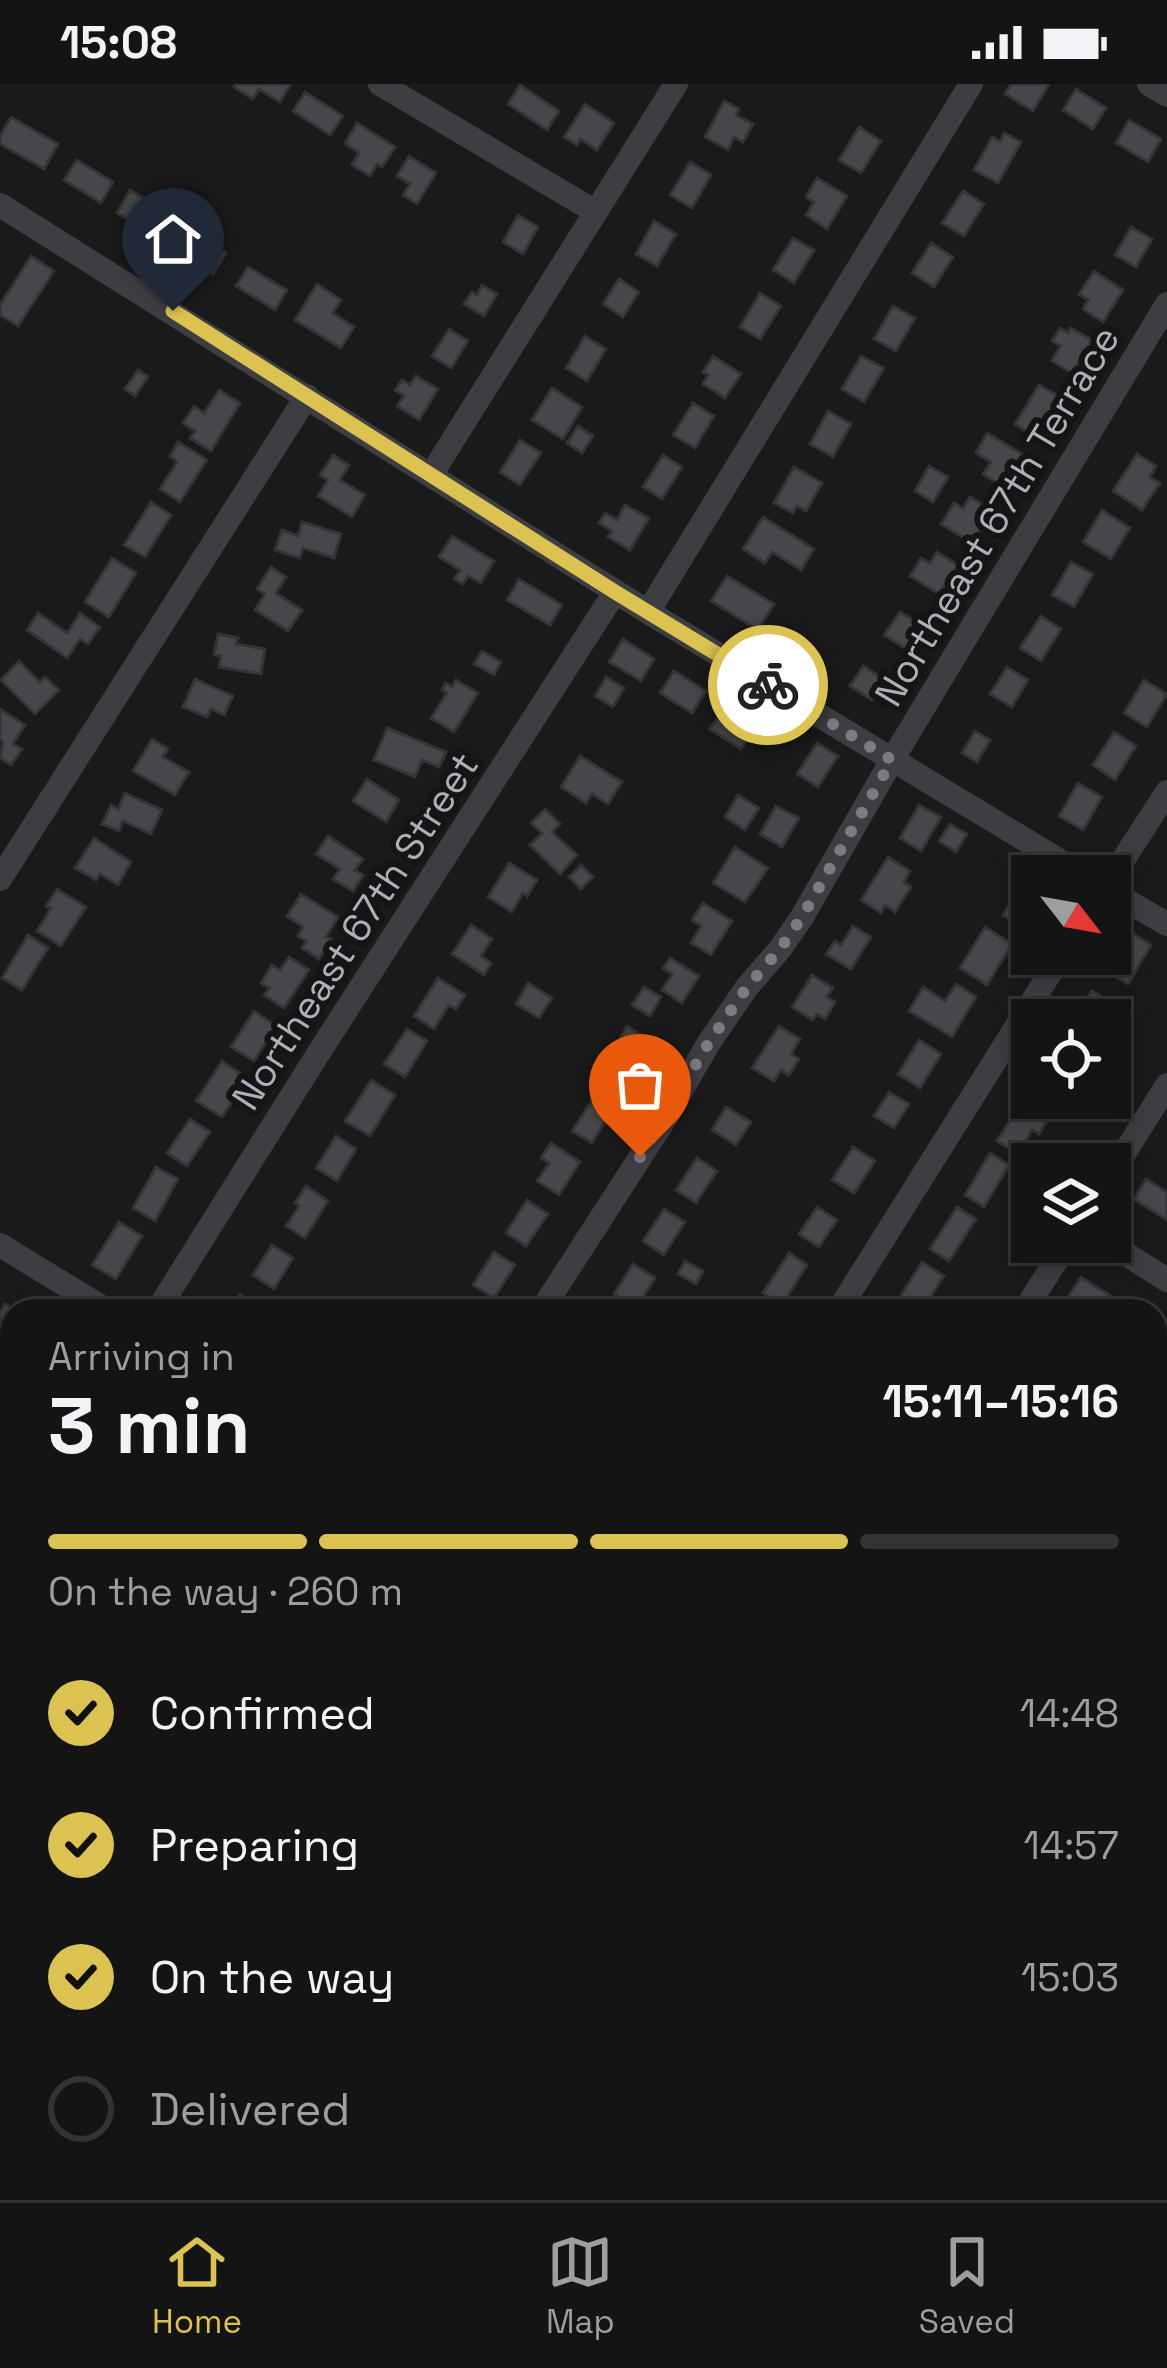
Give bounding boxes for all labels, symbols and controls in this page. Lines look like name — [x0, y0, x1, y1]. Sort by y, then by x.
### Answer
text: 15:08 — [60, 14, 177, 71]
pin — [122, 188, 224, 311]
icon: home — [140, 206, 206, 272]
street label: Northeast 67th Terrace — [864, 317, 1130, 715]
courier — [708, 625, 828, 745]
icon: bike — [735, 652, 801, 718]
street label: Northeast 67th Street — [221, 743, 489, 1119]
north arrow — [1011, 855, 1131, 975]
map controls — [1011, 855, 1131, 1263]
button: locate — [1011, 999, 1131, 1119]
pin — [589, 1034, 691, 1157]
icon: bag — [607, 1052, 673, 1118]
button: layers — [1011, 1143, 1131, 1263]
text: Arriving in — [48, 1332, 235, 1381]
text: 15:11–15:16 — [882, 1373, 1119, 1430]
text: 3 min — [48, 1376, 251, 1476]
text: On the way · 260 m — [48, 1567, 403, 1616]
icon: check — [48, 1680, 114, 1746]
text: Confirmed — [150, 1685, 375, 1742]
text: 14:48 — [1020, 1689, 1119, 1738]
icon: check — [48, 1812, 114, 1878]
text: Preparing — [150, 1817, 359, 1874]
text: 14:57 — [1024, 1821, 1119, 1870]
icon: check — [48, 1944, 114, 2010]
text: On the way — [150, 1949, 394, 2006]
text: 15:03 — [1021, 1953, 1119, 2002]
text: Delivered — [150, 2081, 350, 2138]
tab: Home — [152, 2229, 242, 2343]
tab: Map — [546, 2229, 615, 2343]
tab: Saved — [919, 2229, 1015, 2343]

